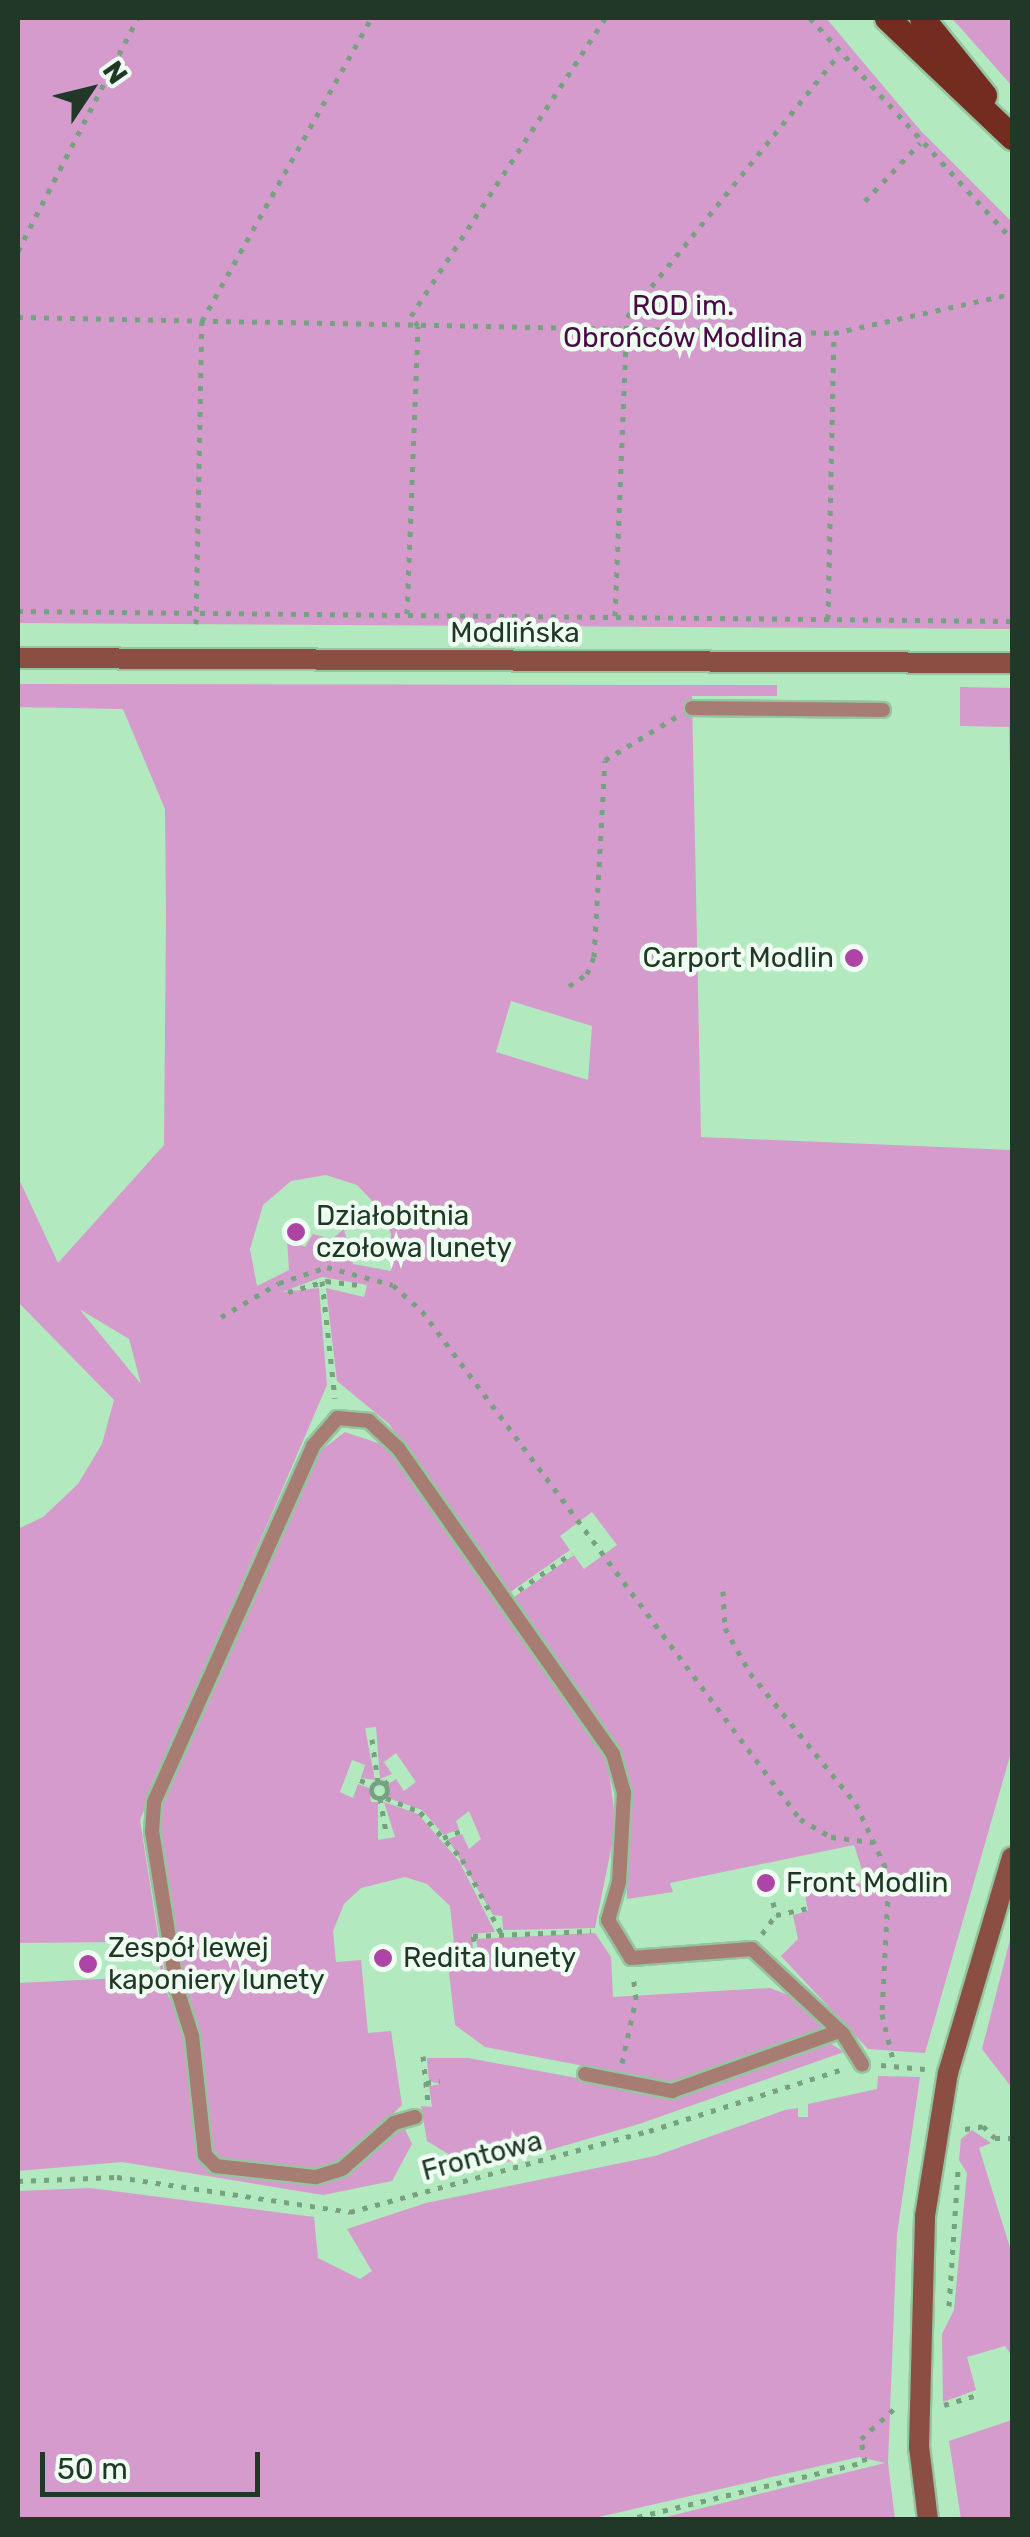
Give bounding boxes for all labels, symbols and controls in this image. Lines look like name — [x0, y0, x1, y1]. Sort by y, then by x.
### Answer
north arrow — [40, 40, 140, 140]
text: N — [96, 55, 134, 90]
park label: ROD im. Obrońców Modlina — [563, 289, 803, 355]
street label: Modlińska — [450, 616, 580, 650]
place label: Carport Modlin — [643, 941, 834, 975]
marker: Carport Modlin — [843, 947, 865, 969]
place label: Działobitnia czołowa lunety — [316, 1199, 512, 1265]
marker: Działobitnia czołowa lunety — [285, 1221, 307, 1243]
place label: Front Modlin — [786, 1866, 948, 1900]
marker: Front Modlin — [755, 1872, 777, 1894]
place label: Zespół lewej kaponiery lunety — [108, 1931, 325, 1997]
place label: Redita lunety — [403, 1941, 576, 1975]
marker: Redita lunety — [372, 1947, 394, 1969]
marker: Zespół lewej kaponiery lunety — [77, 1953, 99, 1975]
street label: Frontowa — [418, 2124, 546, 2188]
scale bar — [45, 2432, 265, 2494]
text: 50 m — [57, 2451, 128, 2487]

